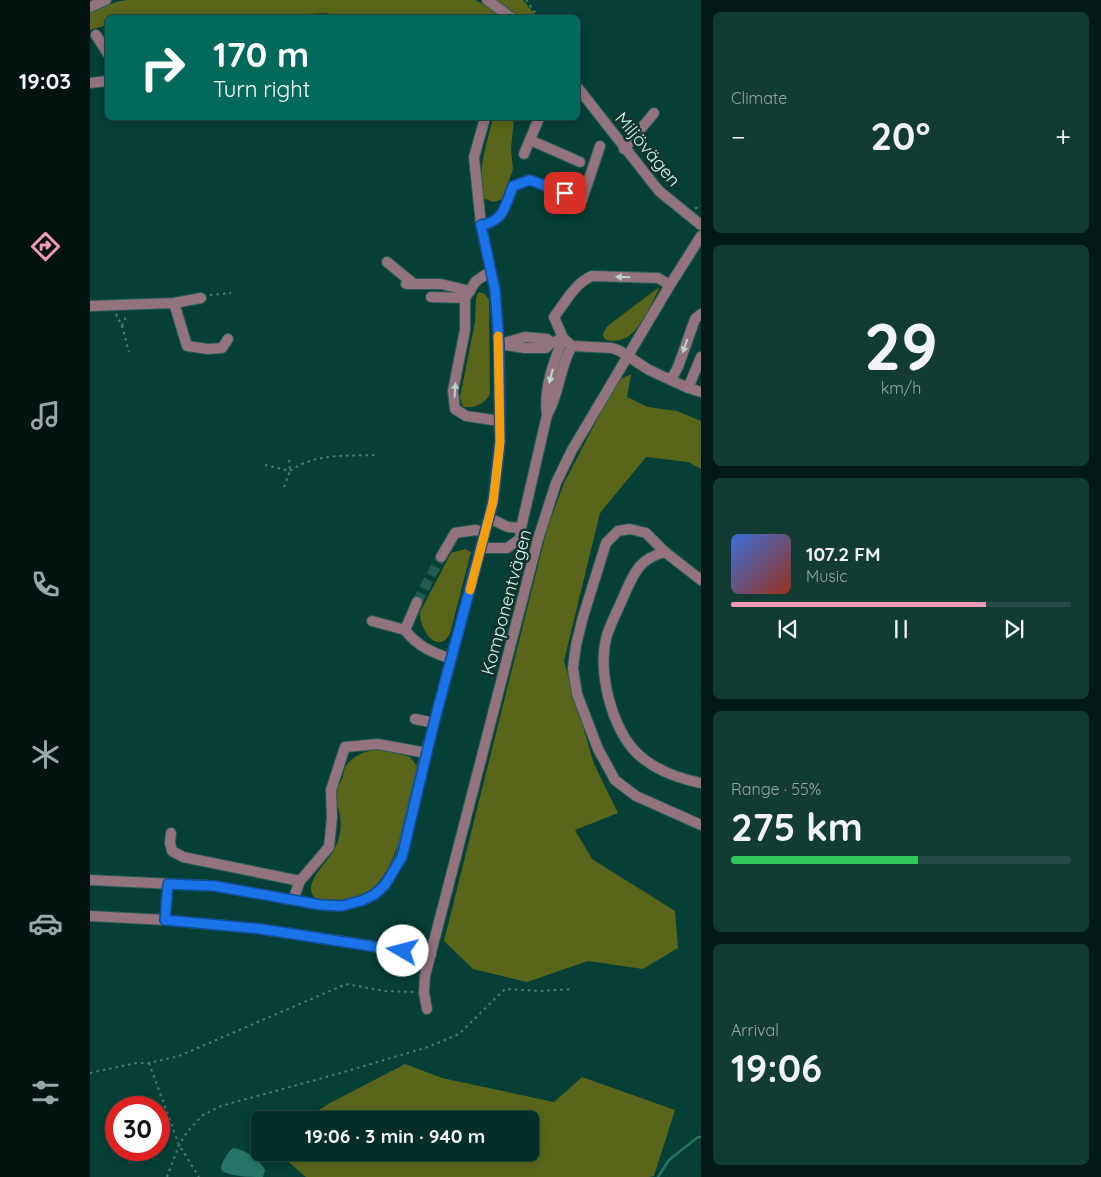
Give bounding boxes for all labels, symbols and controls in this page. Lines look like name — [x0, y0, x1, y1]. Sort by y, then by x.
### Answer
text: 170 m — [213, 32, 309, 76]
icon: right — [130, 35, 195, 100]
text: 19:03 — [19, 67, 71, 95]
text: Turn right — [213, 75, 310, 103]
text: Climate — [731, 88, 787, 108]
street label: Miljövägen — [610, 107, 686, 191]
text: 20° — [870, 112, 930, 160]
text: − — [731, 119, 746, 154]
text: + — [1055, 119, 1071, 154]
pin — [544, 172, 586, 214]
icon: arrive — [551, 179, 579, 207]
icon: directions — [28, 229, 63, 264]
one-way arrow — [615, 273, 631, 281]
text: 29 — [864, 305, 938, 386]
one-way arrow — [681, 339, 689, 354]
one-way arrow — [547, 369, 555, 384]
text: km/h — [881, 378, 921, 398]
one-way arrow — [451, 382, 459, 398]
icon: music — [28, 398, 63, 433]
street label: Komponentvägen — [476, 527, 536, 677]
text: 107.2 FM — [806, 542, 881, 566]
text: Music — [806, 566, 848, 586]
icon: phone — [28, 567, 63, 602]
icon: previous — [774, 615, 802, 643]
icon: pause — [887, 615, 915, 643]
icon: next — [1000, 615, 1028, 643]
icon: climate — [28, 737, 63, 772]
text: Range · 55% — [731, 779, 821, 799]
text: 275 km — [731, 803, 863, 851]
icon: car — [28, 906, 63, 941]
position arrow — [376, 924, 428, 976]
text: Arrival — [731, 1020, 779, 1040]
text: 19:06 — [731, 1044, 822, 1092]
icon: filters — [28, 1075, 63, 1110]
speed limit sign: 30 — [105, 1096, 170, 1161]
text: 19:06 · 3 min · 940 m — [305, 1124, 485, 1148]

